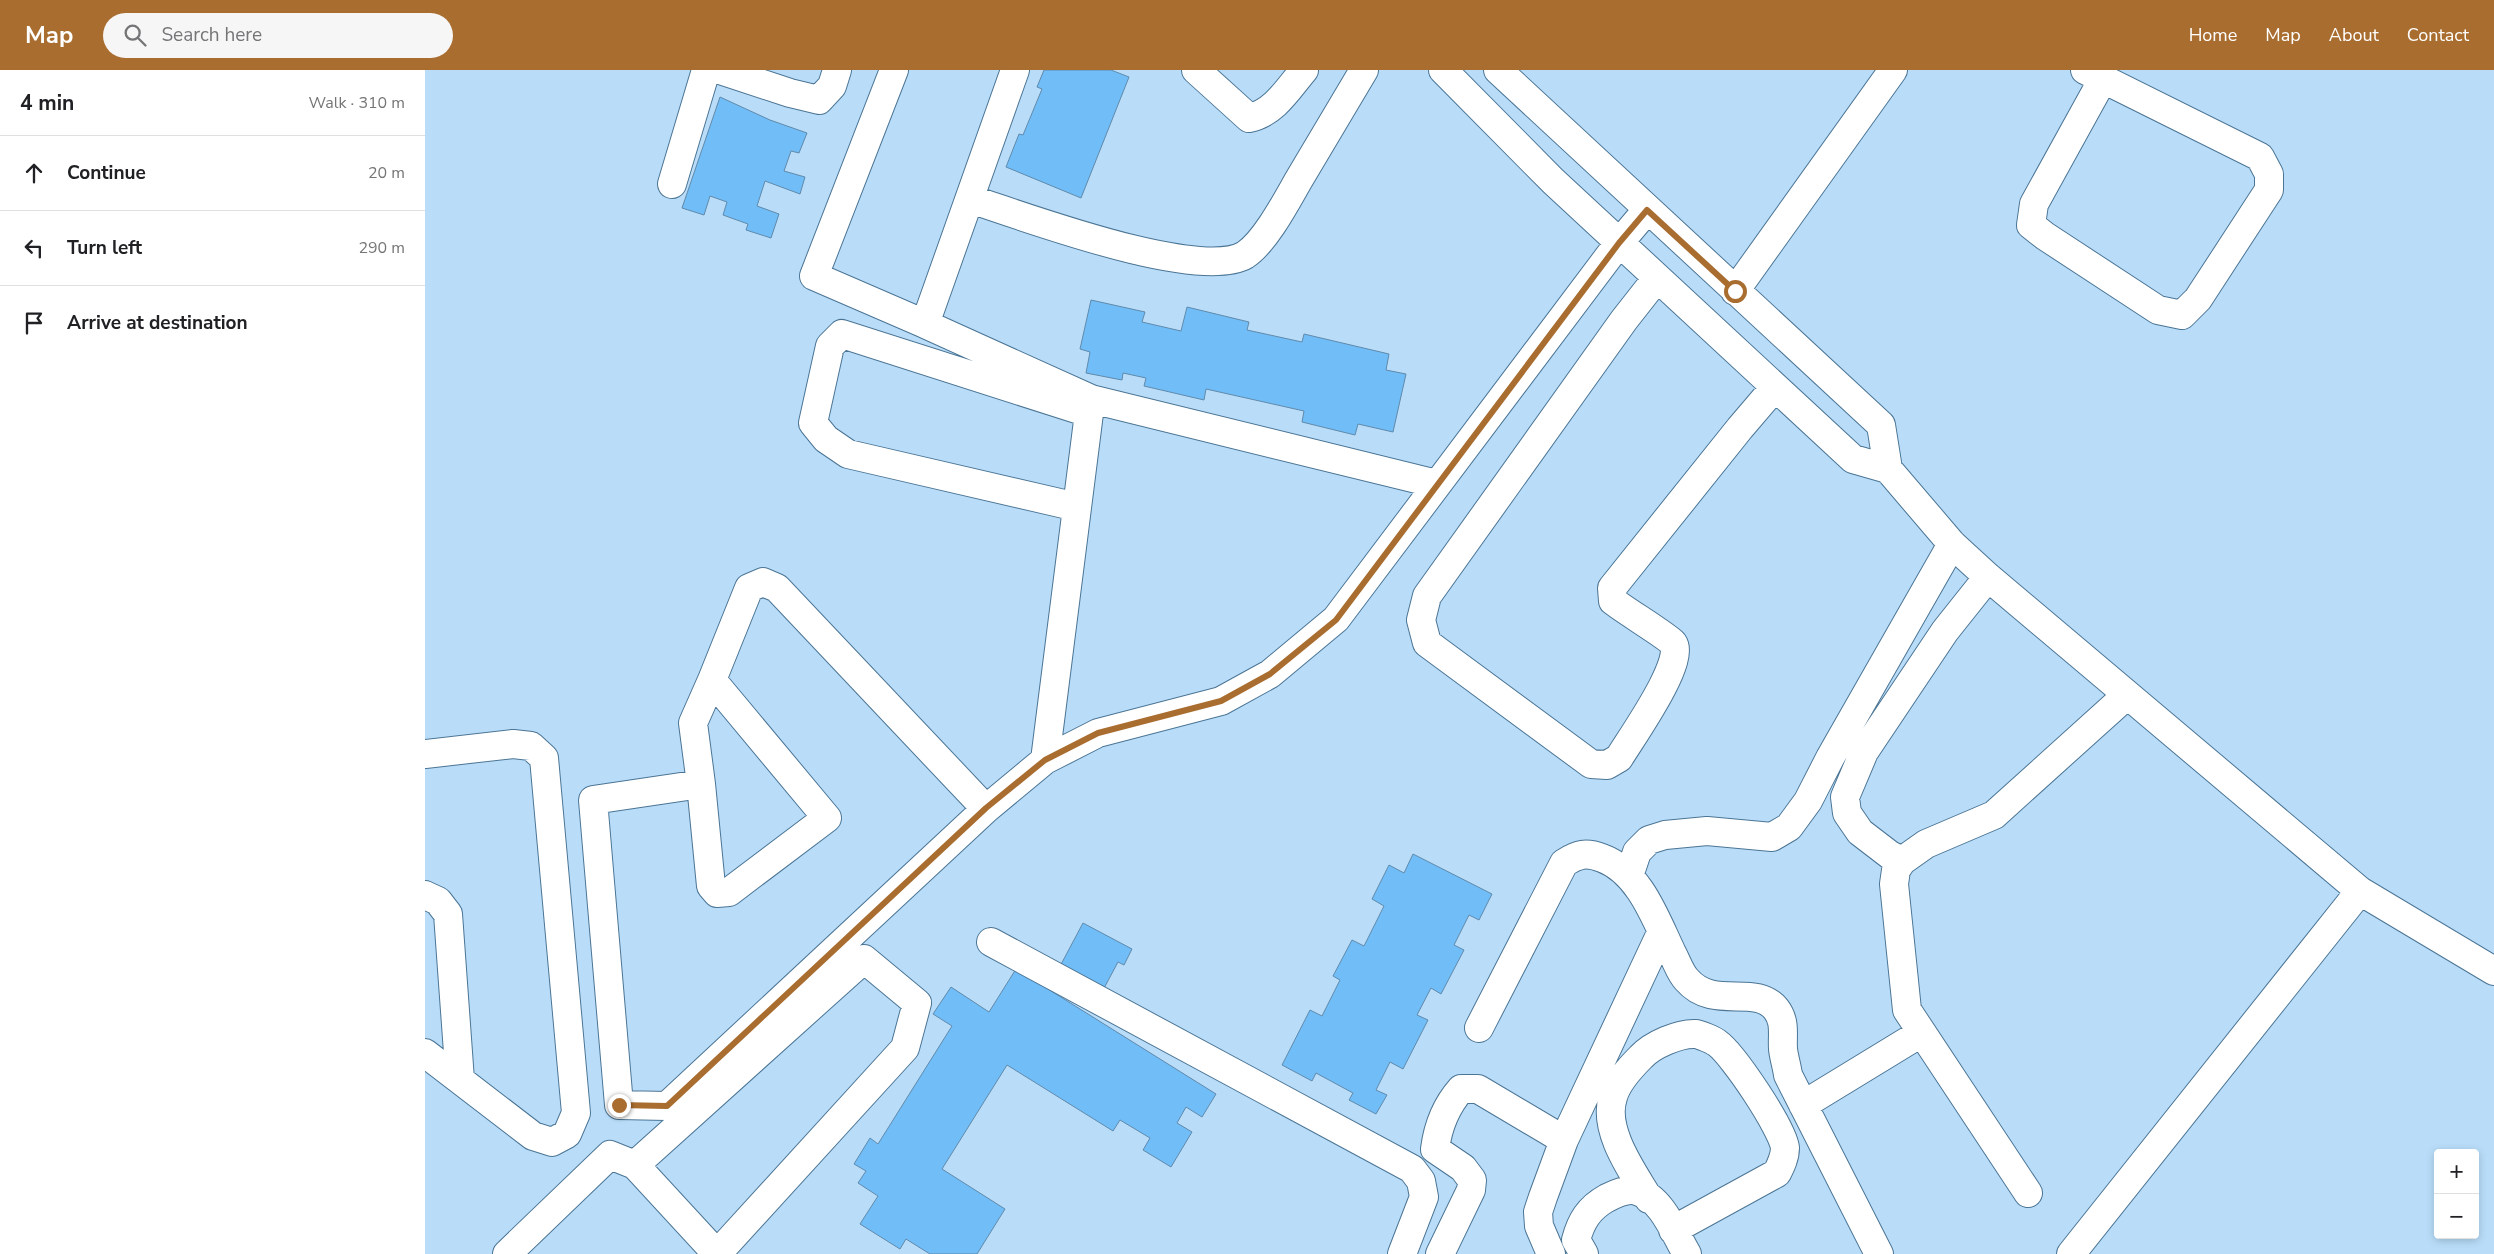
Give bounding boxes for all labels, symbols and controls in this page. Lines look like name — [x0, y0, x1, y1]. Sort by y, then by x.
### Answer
search box — [103, 13, 453, 58]
text: Map — [25, 19, 73, 51]
icon: search — [121, 21, 149, 49]
text: Search here — [161, 22, 262, 48]
text: Home — [2189, 23, 2237, 47]
text: Map — [2265, 23, 2301, 47]
text: About — [2329, 23, 2379, 47]
text: Contact — [2407, 23, 2469, 47]
text: 4 min — [20, 89, 74, 117]
text: Walk · 310 m — [309, 92, 405, 114]
icon: ahead — [20, 159, 48, 187]
text: Continue — [67, 160, 146, 186]
text: 20 m — [368, 162, 405, 184]
icon: left — [20, 234, 48, 262]
text: Turn left — [67, 235, 142, 261]
text: 290 m — [358, 237, 405, 259]
route start — [1724, 280, 1747, 303]
icon: arrive — [20, 309, 48, 337]
text: Arrive at destination — [67, 310, 248, 336]
route end — [608, 1094, 631, 1117]
map controls — [2434, 1149, 2479, 1239]
button: + — [2434, 1149, 2479, 1194]
button: − — [2434, 1194, 2479, 1239]

